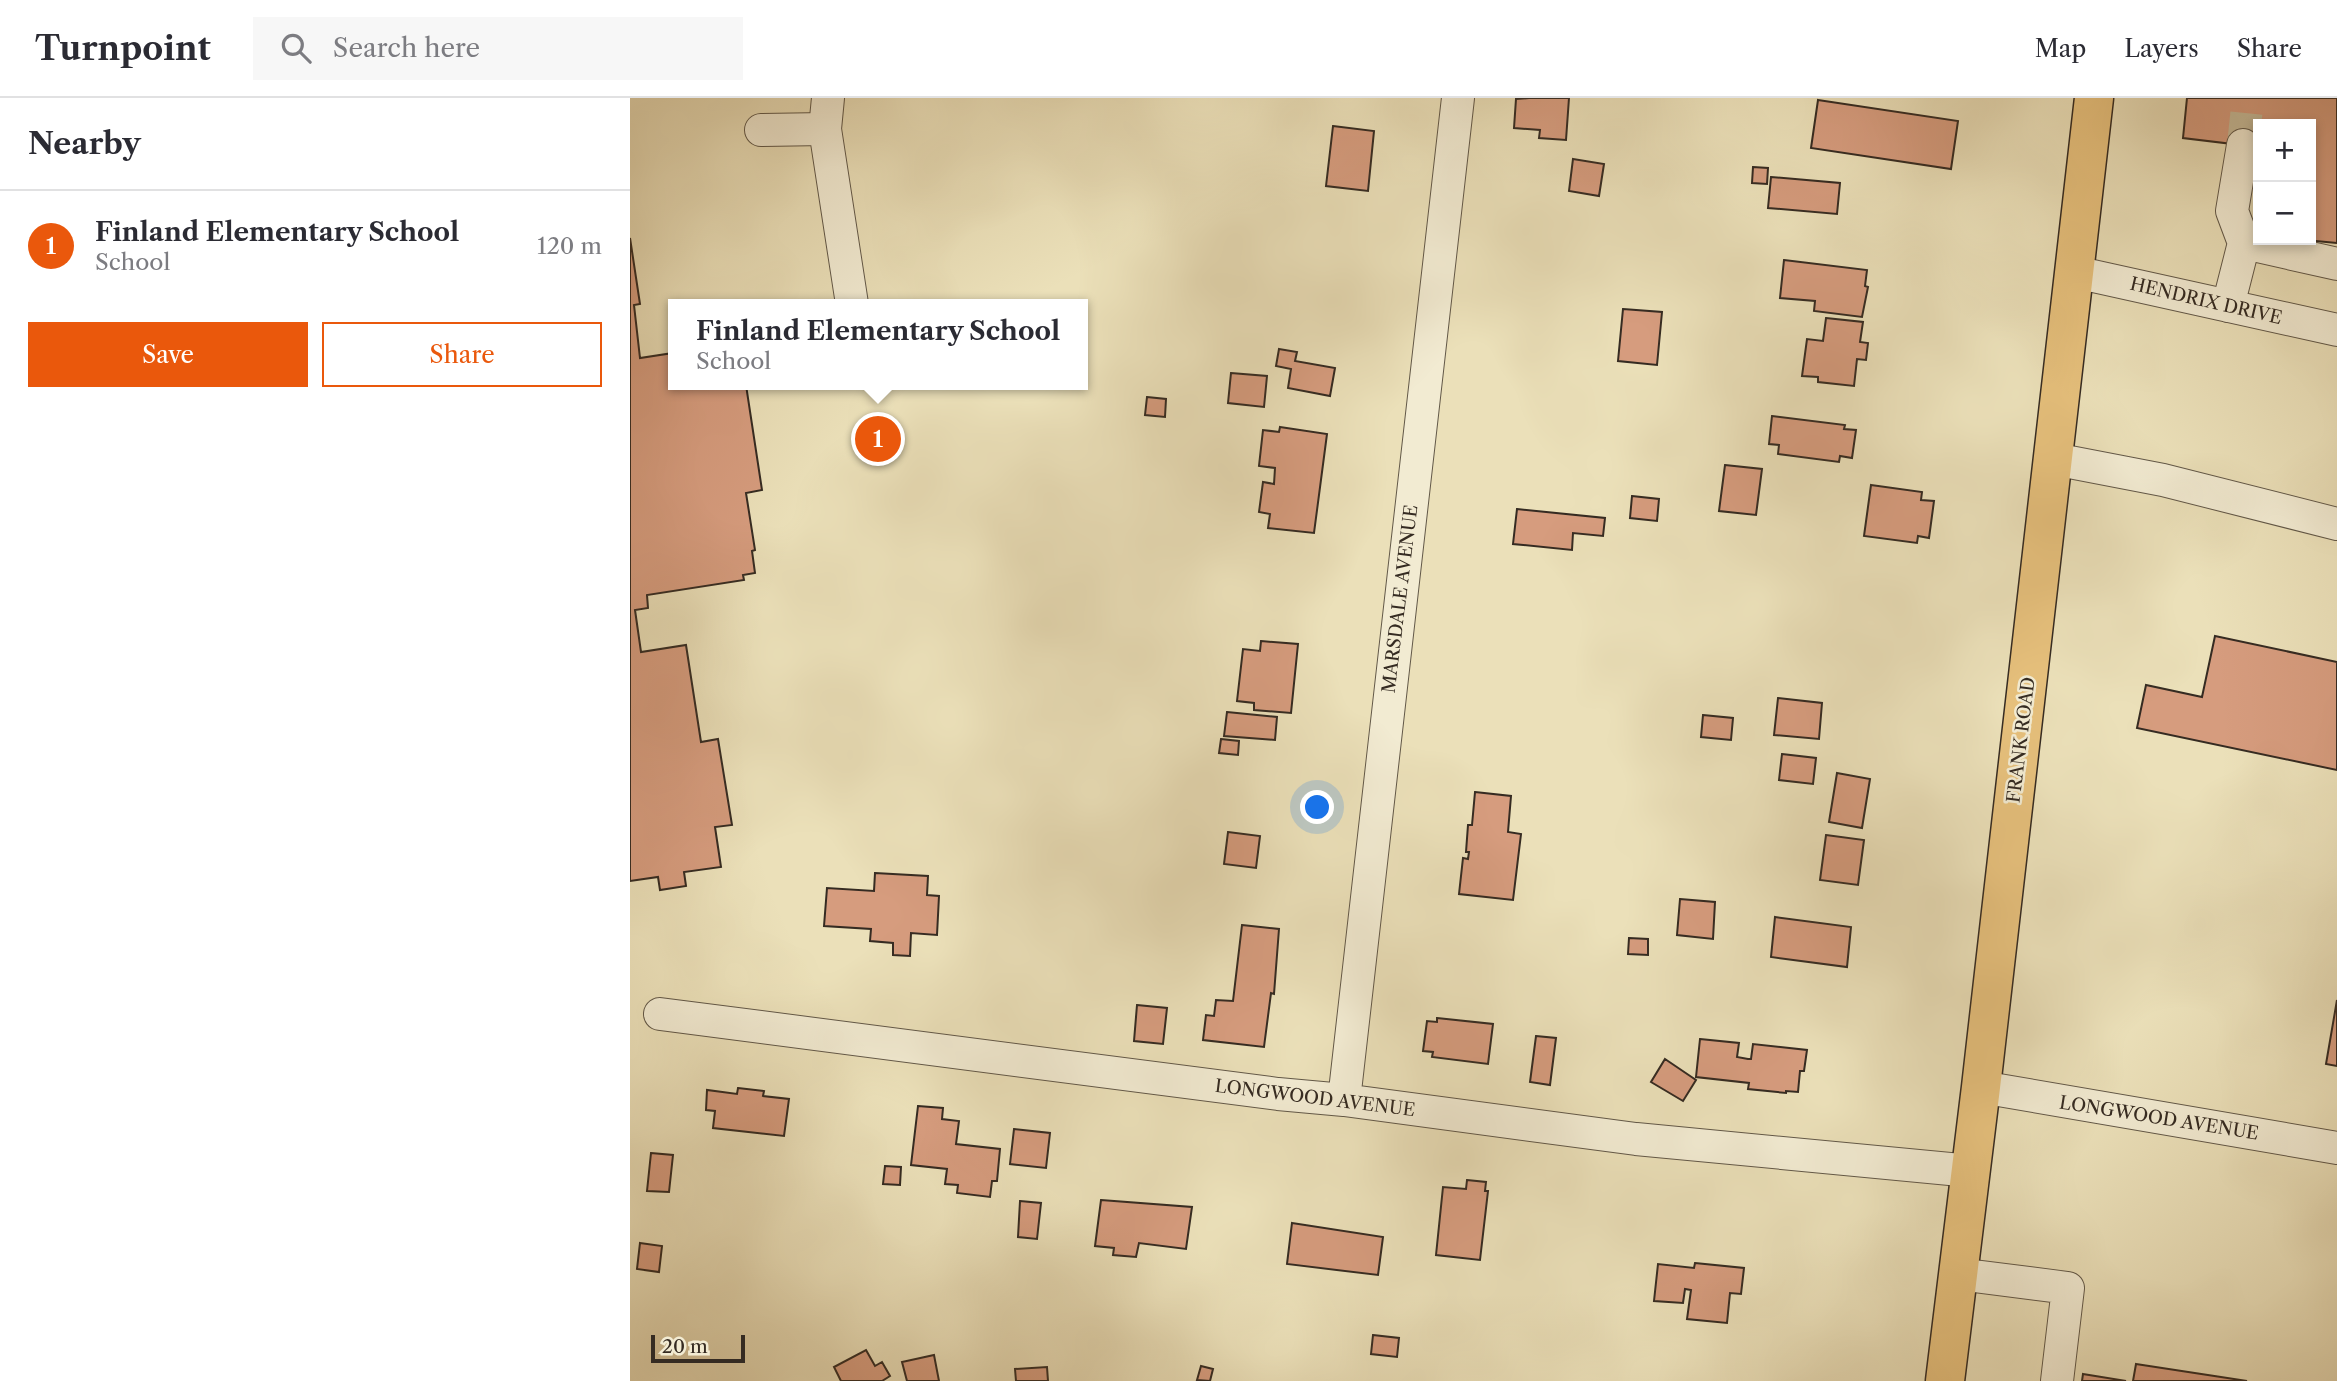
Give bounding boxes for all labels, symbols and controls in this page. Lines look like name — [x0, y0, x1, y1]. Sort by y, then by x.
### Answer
search box — [253, 17, 743, 80]
text: Turnpoint — [35, 28, 211, 69]
icon: search — [277, 29, 315, 67]
text: Search here — [333, 32, 480, 64]
text: Map — [2035, 34, 2086, 63]
text: Layers — [2124, 34, 2199, 63]
text: Share — [2237, 34, 2302, 63]
map controls — [2253, 119, 2316, 245]
button: + — [2253, 119, 2316, 182]
text: Nearby — [28, 125, 141, 162]
button: − — [2253, 182, 2316, 245]
text: Finland Elementary School — [95, 216, 459, 248]
text: 1 — [46, 232, 56, 260]
text: 120 m — [537, 232, 602, 260]
text: School — [95, 248, 170, 276]
street label: HENDRIX DRIVE — [2128, 273, 2284, 329]
popup — [668, 299, 1088, 390]
text: Finland Elementary School — [696, 315, 1060, 347]
button: Save — [28, 322, 308, 387]
button: Share — [322, 322, 602, 387]
text: School — [696, 347, 771, 375]
pin: 1 — [855, 413, 901, 465]
street label: MARSDALE AVENUE — [1378, 504, 1422, 694]
street label: FRANK ROAD — [2002, 676, 2040, 804]
your location — [1300, 790, 1334, 824]
street label: LONGWOOD AVENUE — [1214, 1075, 1416, 1121]
street label: LONGWOOD AVENUE — [2058, 1091, 2260, 1145]
scale bar — [651, 1332, 746, 1364]
text: 20 m — [662, 1335, 708, 1358]

